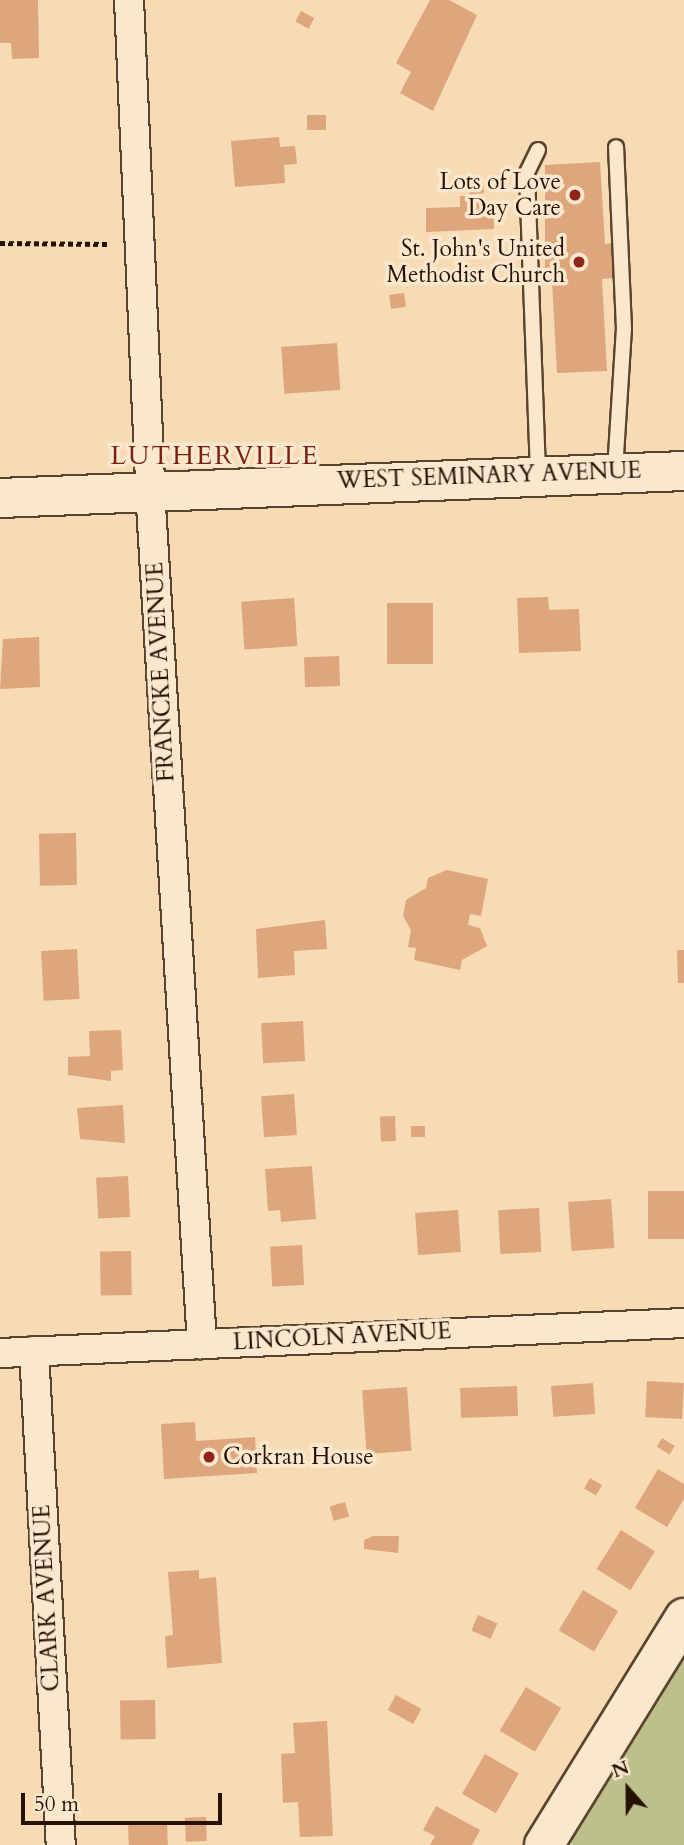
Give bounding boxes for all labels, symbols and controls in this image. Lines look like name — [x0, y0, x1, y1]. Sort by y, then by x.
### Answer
place label: Lots of Love Day Care — [439, 168, 561, 222]
marker: Lots of Love Day Care — [567, 187, 583, 203]
place label: St. John's United Methodist Church — [386, 235, 565, 289]
marker: St. John's United Methodist Church — [571, 254, 587, 270]
district label: LUTHERVILLE — [112, 440, 318, 472]
street label: WEST SEMINARY AVENUE — [336, 457, 642, 495]
street label: FRANCKE AVENUE — [141, 561, 181, 783]
street label: LINCOLN AVENUE — [232, 1317, 452, 1357]
place label: Corkran House — [223, 1443, 374, 1471]
marker: Corkran House — [201, 1449, 217, 1465]
street label: CLARK AVENUE — [28, 1504, 66, 1692]
north arrow — [593, 1754, 663, 1824]
text: N — [608, 1754, 633, 1784]
scale bar — [24, 1778, 226, 1822]
text: 50 m — [34, 1790, 79, 1819]

